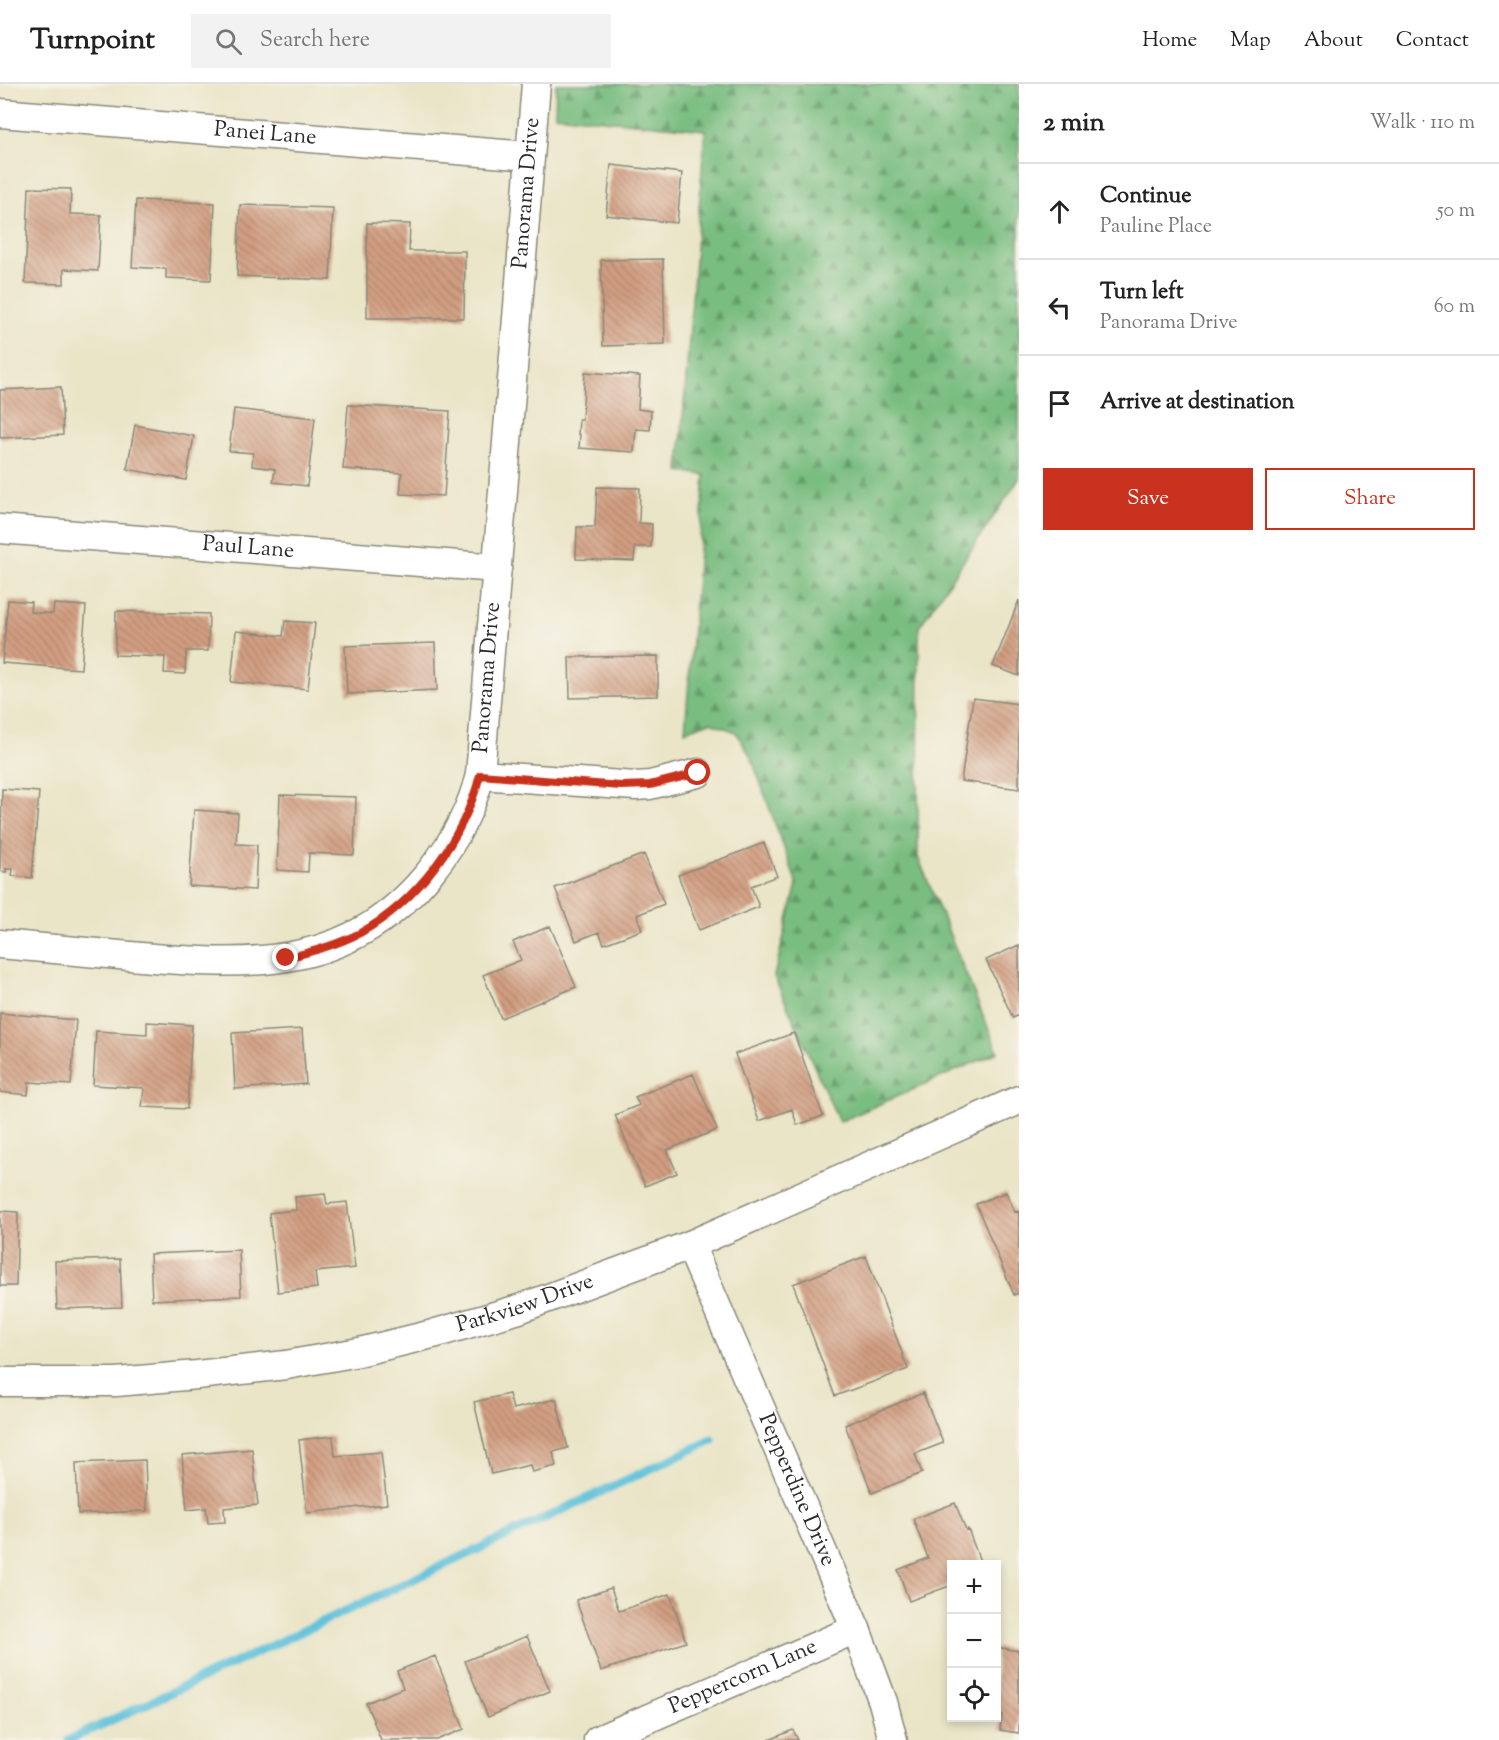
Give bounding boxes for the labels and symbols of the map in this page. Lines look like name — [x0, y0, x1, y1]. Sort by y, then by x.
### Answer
street label: Panei Lane — [213, 114, 318, 155]
street label: Panorama Drive — [505, 116, 549, 270]
street label: Paul Lane — [201, 529, 295, 568]
street label: Panorama Drive — [466, 601, 510, 754]
route start — [684, 759, 710, 785]
route end — [272, 944, 298, 970]
street label: Parkview Drive — [453, 1266, 599, 1342]
street label: Pepperdine Drive — [749, 1409, 843, 1572]
street label: Peppercorn Lane — [664, 1631, 822, 1724]

